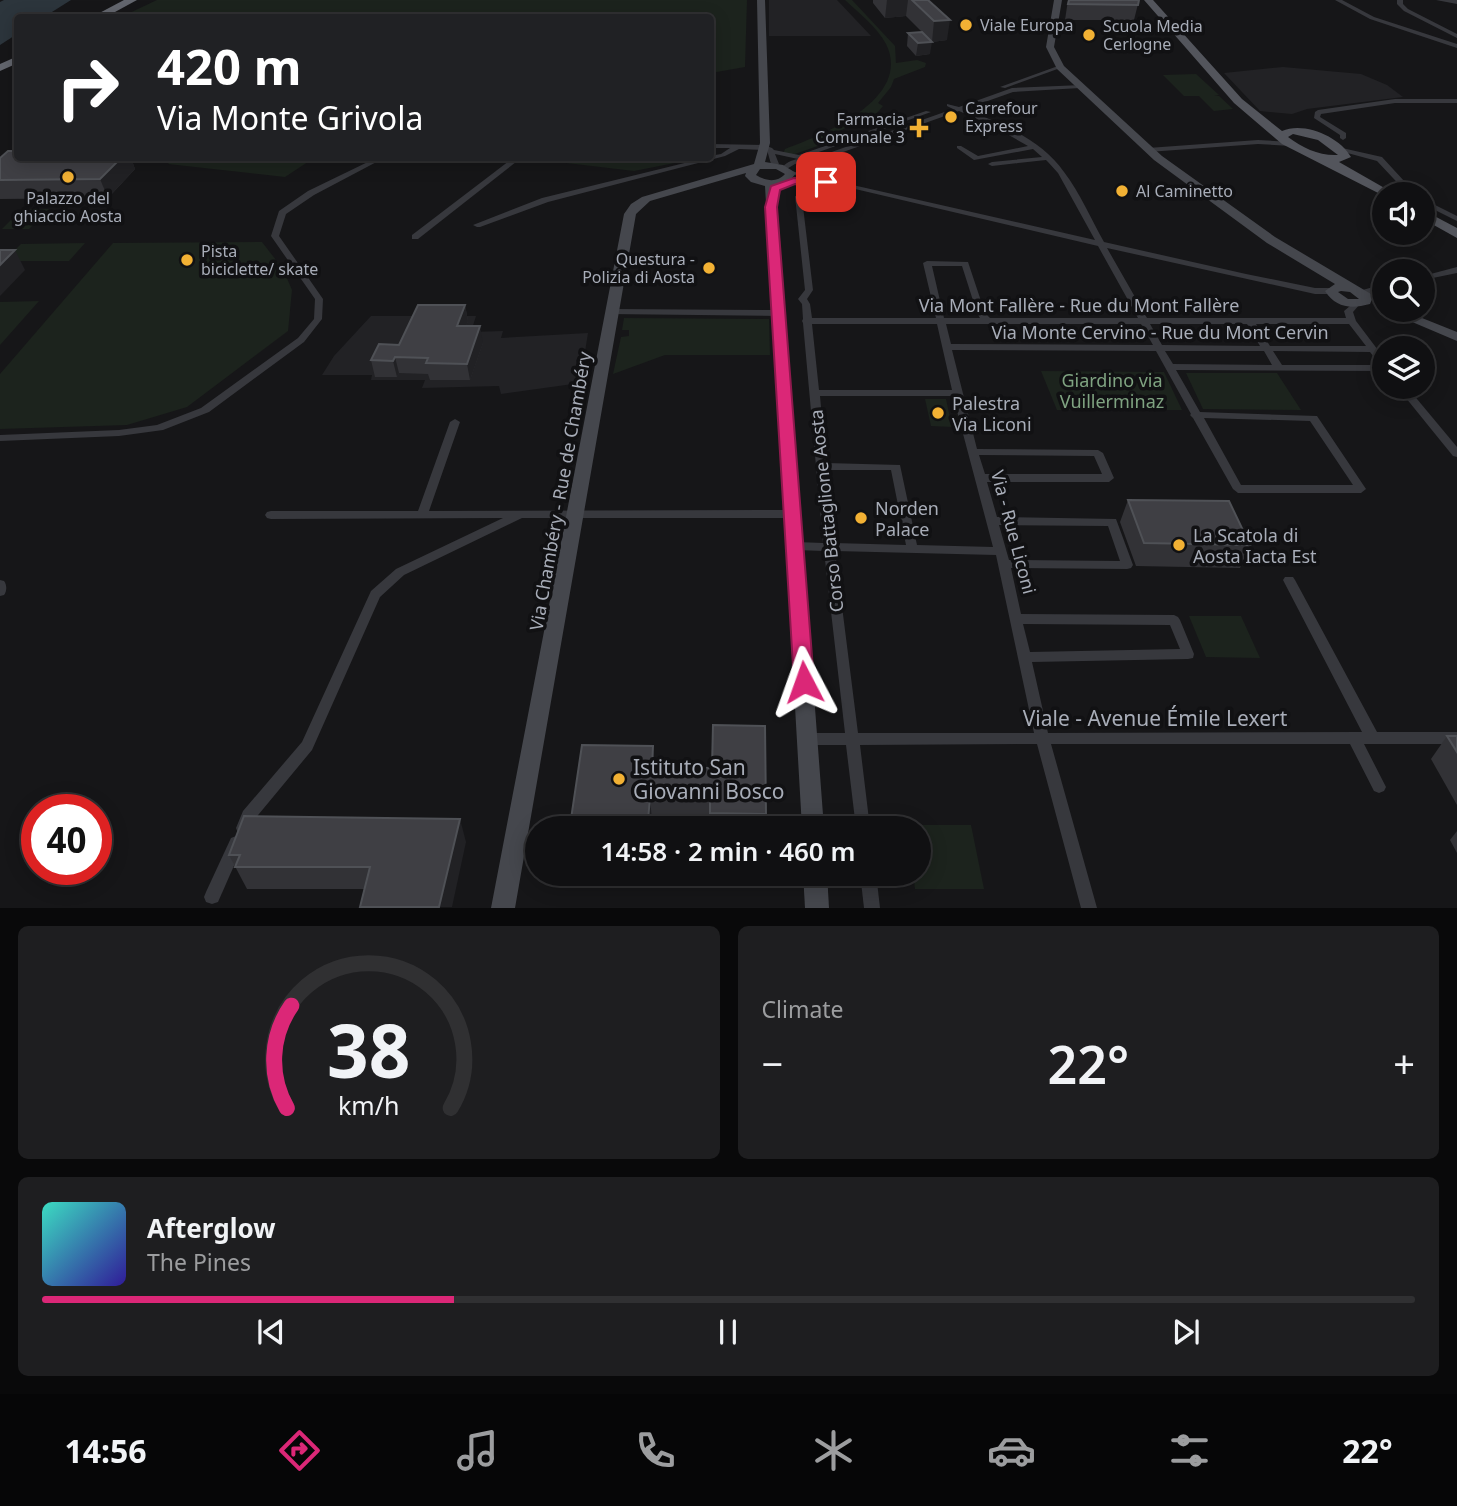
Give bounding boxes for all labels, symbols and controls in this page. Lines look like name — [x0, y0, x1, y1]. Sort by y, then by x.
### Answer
place label: Viale Europa — [980, 14, 1074, 36]
place label: Scuola Media Cerlogne — [1103, 15, 1203, 55]
marker: Viale Europa — [958, 17, 974, 33]
marker: Scuola Media Cerlogne — [1081, 27, 1097, 43]
text: 420 m — [157, 33, 302, 99]
icon: right — [42, 42, 133, 133]
text: Via Monte Grivola — [157, 96, 423, 139]
place label: Carrefour Express — [965, 97, 1038, 137]
place label: Farmacia Comunale 3 — [815, 108, 905, 148]
marker: Carrefour Express — [943, 109, 959, 125]
marker: Farmacia Comunale 3 — [911, 120, 927, 136]
pin — [796, 152, 856, 212]
icon: arrive — [807, 163, 845, 201]
marker: Palazzo del ghiaccio Aosta — [60, 169, 76, 185]
place label: Al Caminetto — [1136, 180, 1233, 202]
map controls — [1372, 182, 1435, 399]
button: sound — [1372, 182, 1435, 245]
marker: Al Caminetto — [1114, 183, 1130, 199]
place label: Palazzo del ghiaccio Aosta — [14, 187, 122, 227]
place label: Pista biciclette/ skate — [201, 240, 318, 280]
place label: Questura - Polizia di Aosta — [582, 248, 695, 288]
marker: Pista biciclette/ skate — [179, 252, 195, 268]
button: search — [1372, 259, 1435, 322]
marker: Questura - Polizia di Aosta — [701, 260, 717, 276]
street label: Via Mont Fallère - Rue du Mont Fallère — [919, 293, 1239, 317]
street label: Via Monte Cervino - Rue du Mont Cervin — [991, 320, 1329, 344]
button: layers — [1372, 336, 1435, 399]
street label: Via Chambéry - Rue de Chambéry — [524, 349, 597, 632]
park label: Giardino via Vuillerminaz — [1060, 368, 1164, 413]
place label: Palestra Via Liconi — [952, 391, 1032, 436]
marker: Palestra Via Liconi — [930, 405, 946, 421]
street label: Corso Battaglione Aosta — [803, 408, 849, 614]
street label: Via - Rue Liconi — [986, 467, 1042, 597]
place label: Norden Palace — [875, 496, 939, 541]
marker: Norden Palace — [853, 510, 869, 526]
place label: La Scatola di Aosta Iacta Est — [1193, 523, 1317, 568]
marker: La Scatola di Aosta Iacta Est — [1171, 537, 1187, 553]
position arrow — [767, 645, 841, 719]
street label: Viale - Avenue Émile Lexert — [1023, 704, 1288, 732]
place label: Istituto San Giovanni Bosco — [633, 753, 784, 805]
marker: Istituto San Giovanni Bosco — [611, 771, 627, 787]
speed limit sign: 40 — [21, 794, 112, 885]
text: 14:58 · 2 min · 460 m — [601, 833, 855, 869]
text: Climate — [762, 993, 844, 1025]
text: 38 — [327, 1001, 410, 1100]
text: 22° — [1047, 1028, 1129, 1099]
text: − — [762, 1037, 783, 1089]
text: + — [1393, 1037, 1415, 1089]
text: km/h — [338, 1088, 400, 1122]
text: Afterglow — [147, 1210, 275, 1246]
text: The Pines — [147, 1246, 251, 1278]
icon: previous — [252, 1313, 290, 1351]
icon: pause — [709, 1313, 747, 1351]
icon: next — [1167, 1313, 1205, 1351]
icon: directions — [275, 1426, 324, 1475]
icon: music — [453, 1426, 502, 1475]
icon: phone — [631, 1426, 680, 1475]
icon: climate — [809, 1426, 858, 1475]
icon: car — [987, 1426, 1036, 1475]
icon: filters — [1165, 1426, 1214, 1475]
text: 14:56 — [64, 1429, 147, 1472]
text: 22° — [1342, 1429, 1393, 1472]

